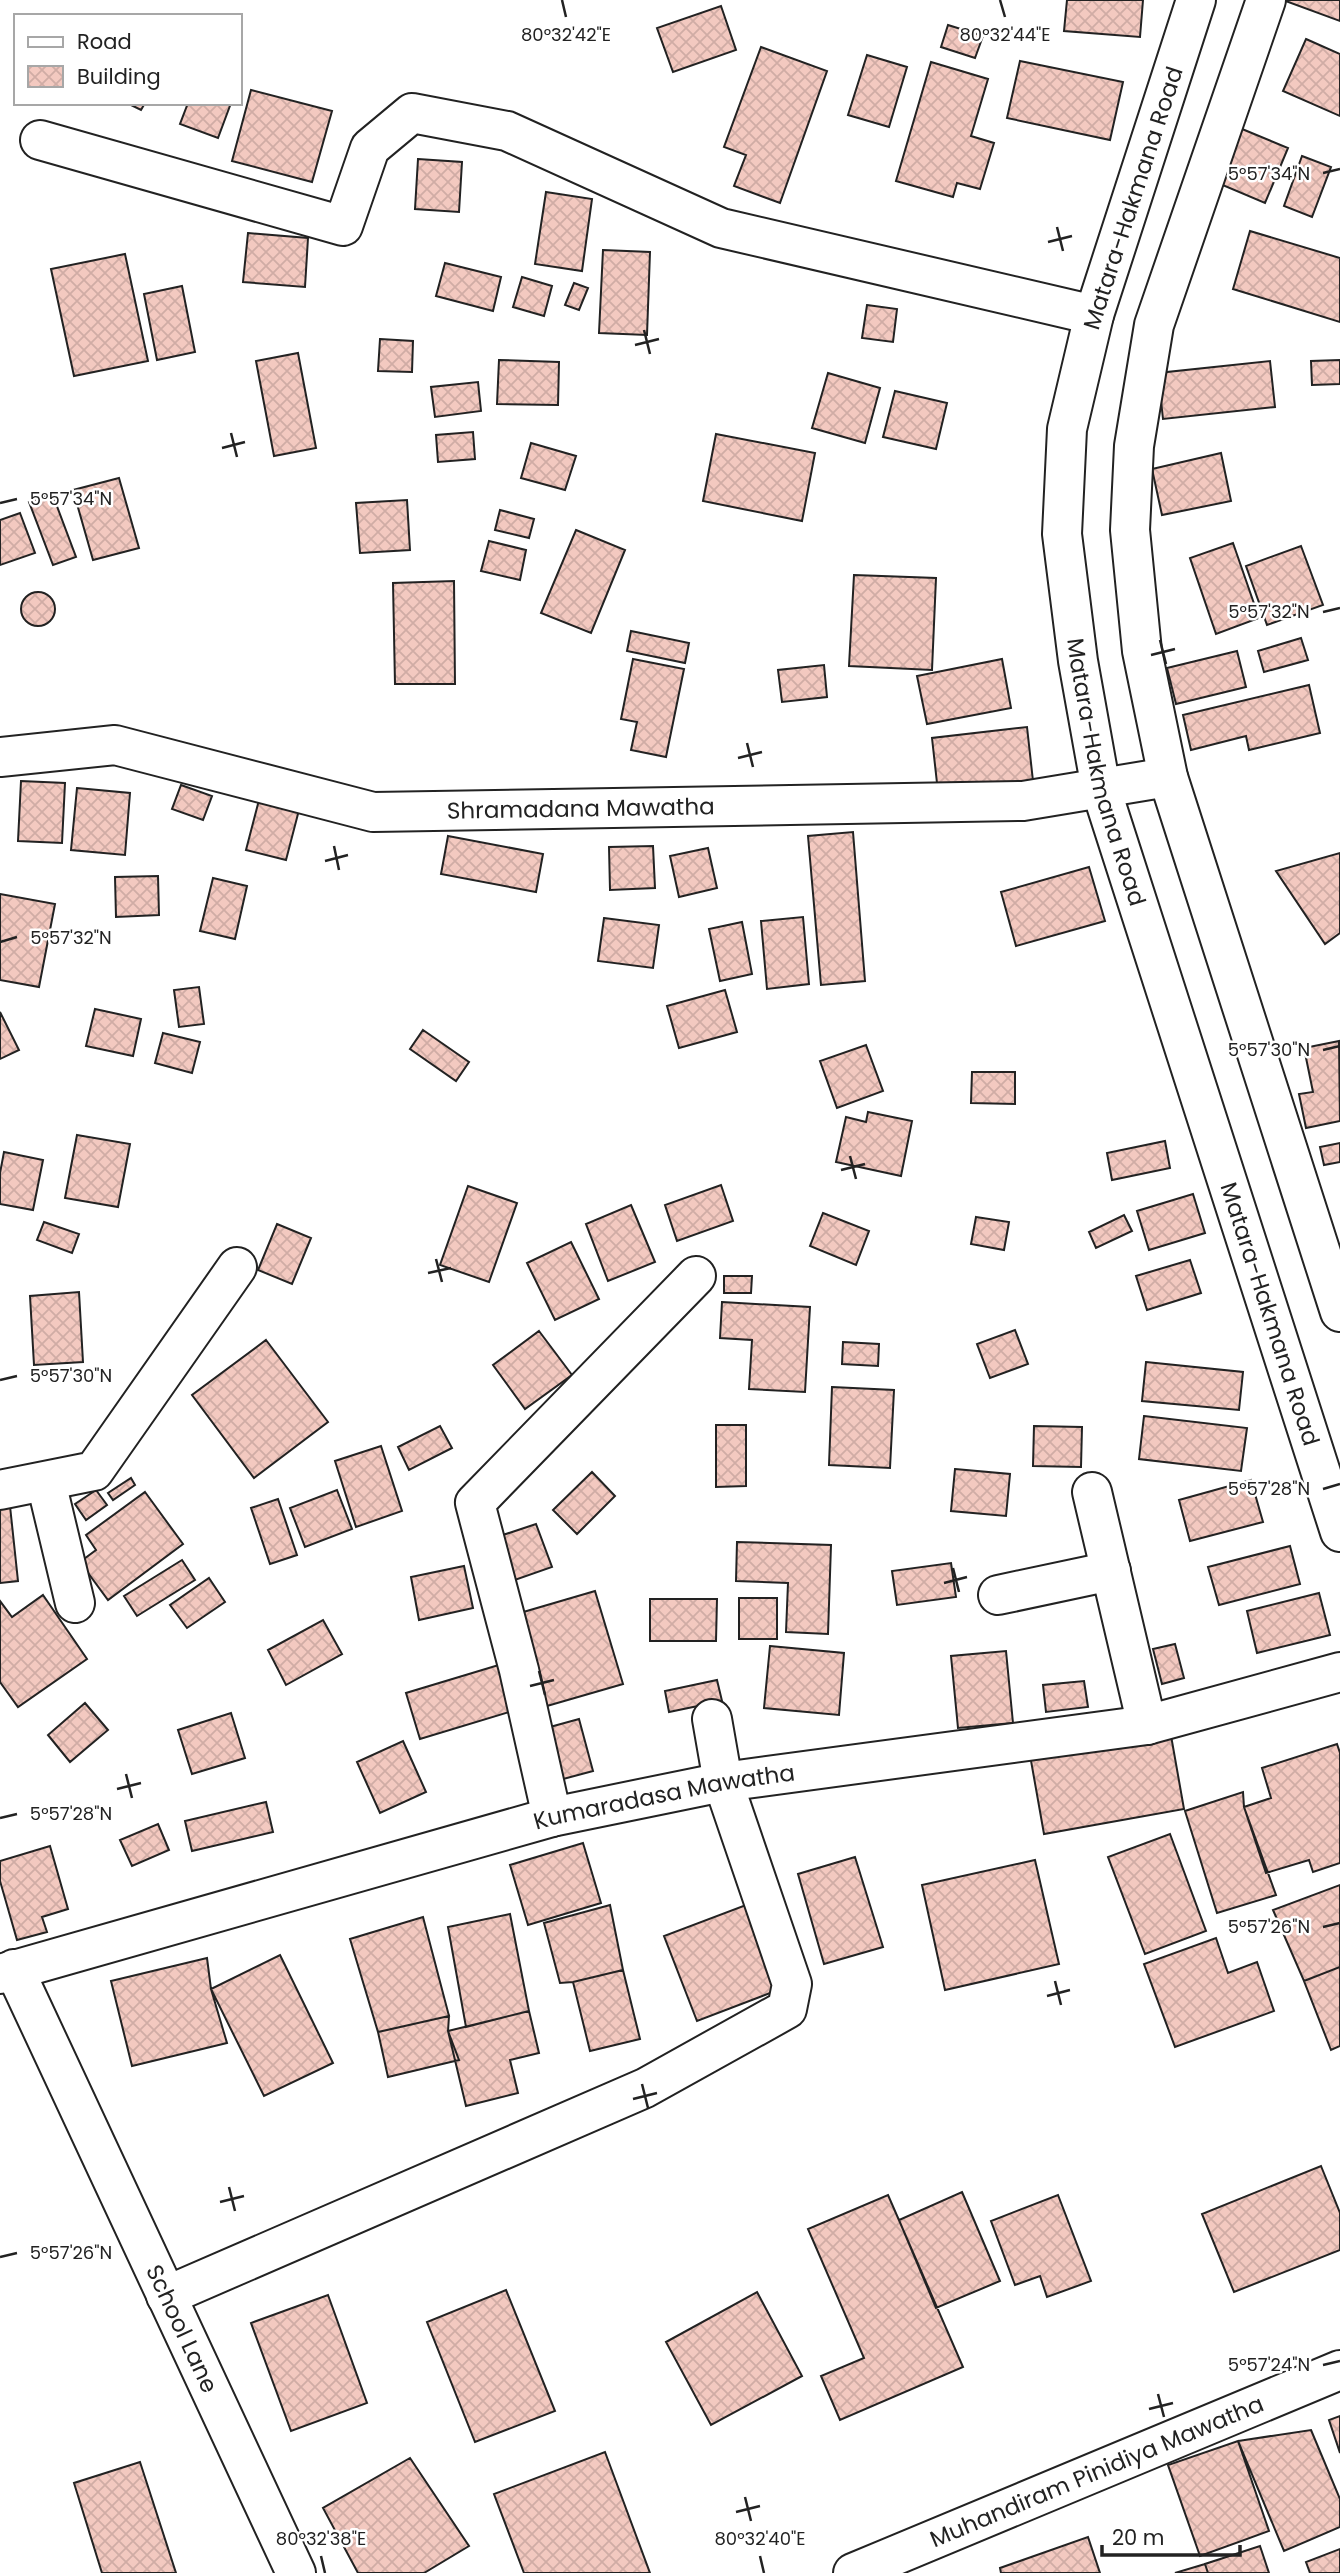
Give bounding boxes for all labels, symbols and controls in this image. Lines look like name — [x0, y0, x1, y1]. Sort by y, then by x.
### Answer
legend — [14, 14, 242, 105]
text: 80°32'42"E — [521, 22, 611, 47]
text: 80°32'44"E — [960, 22, 1051, 47]
text: Road — [77, 27, 132, 56]
text: Building — [77, 62, 161, 91]
street label: Matara-Hakmana Road — [1075, 62, 1191, 334]
text: 5°57'34"N — [1228, 161, 1310, 186]
text: 5°57'34"N — [30, 486, 112, 511]
text: 5°57'32"N — [1228, 599, 1310, 624]
street label: Matara-Hakmana Road — [1059, 636, 1154, 910]
street label: Shramadana Mawatha — [447, 790, 715, 827]
text: 5°57'32"N — [30, 925, 112, 950]
text: 5°57'30"N — [1228, 1037, 1310, 1062]
street label: Matara-Hakmana Road — [1213, 1178, 1327, 1450]
text: 5°57'30"N — [30, 1363, 112, 1388]
text: 5°57'28"N — [1228, 1476, 1310, 1501]
street label: Kumaradasa Mawatha — [530, 1757, 797, 1837]
text: 5°57'28"N — [30, 1801, 112, 1826]
text: 5°57'26"N — [1228, 1914, 1310, 1939]
text: 5°57'26"N — [30, 2240, 112, 2265]
street label: School Lane — [138, 2259, 226, 2398]
text: 5°57'24"N — [1228, 2352, 1310, 2377]
street label: Muhandiram Pinidiya Mawatha — [925, 2388, 1268, 2555]
scale bar — [1102, 2514, 1240, 2558]
text: 20 m — [1112, 2523, 1165, 2552]
text: 80°32'38"E — [276, 2526, 366, 2551]
text: 80°32'40"E — [715, 2526, 805, 2551]

